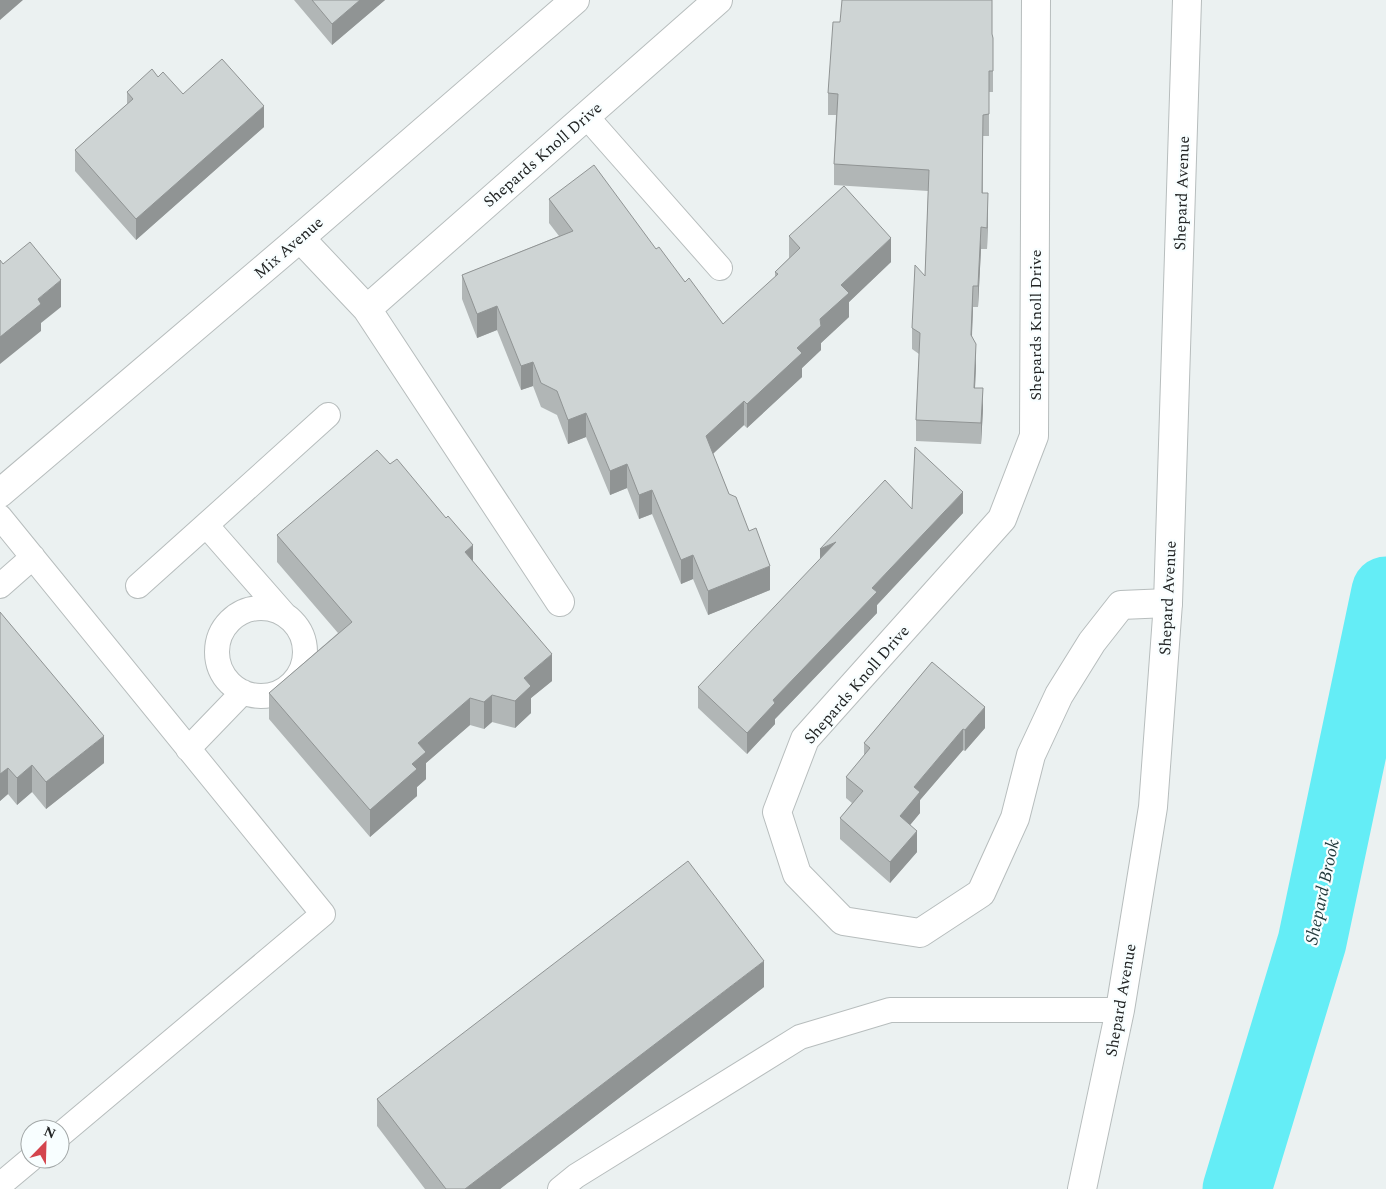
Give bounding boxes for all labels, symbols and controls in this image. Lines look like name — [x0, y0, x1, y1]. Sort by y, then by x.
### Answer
street label: Shepards Knoll Drive — [478, 96, 607, 213]
street label: Shepard Avenue — [1168, 135, 1196, 251]
street label: Mix Avenue — [249, 211, 329, 285]
street label: Shepards Knoll Drive — [1024, 250, 1048, 400]
street label: Shepard Avenue — [1153, 540, 1183, 656]
street label: Shepards Knoll Drive — [798, 620, 915, 749]
water label: Shepard Brook — [1298, 836, 1347, 947]
street label: Shepard Avenue — [1099, 942, 1143, 1059]
north arrow — [20, 1119, 70, 1169]
text: N — [41, 1121, 59, 1144]

